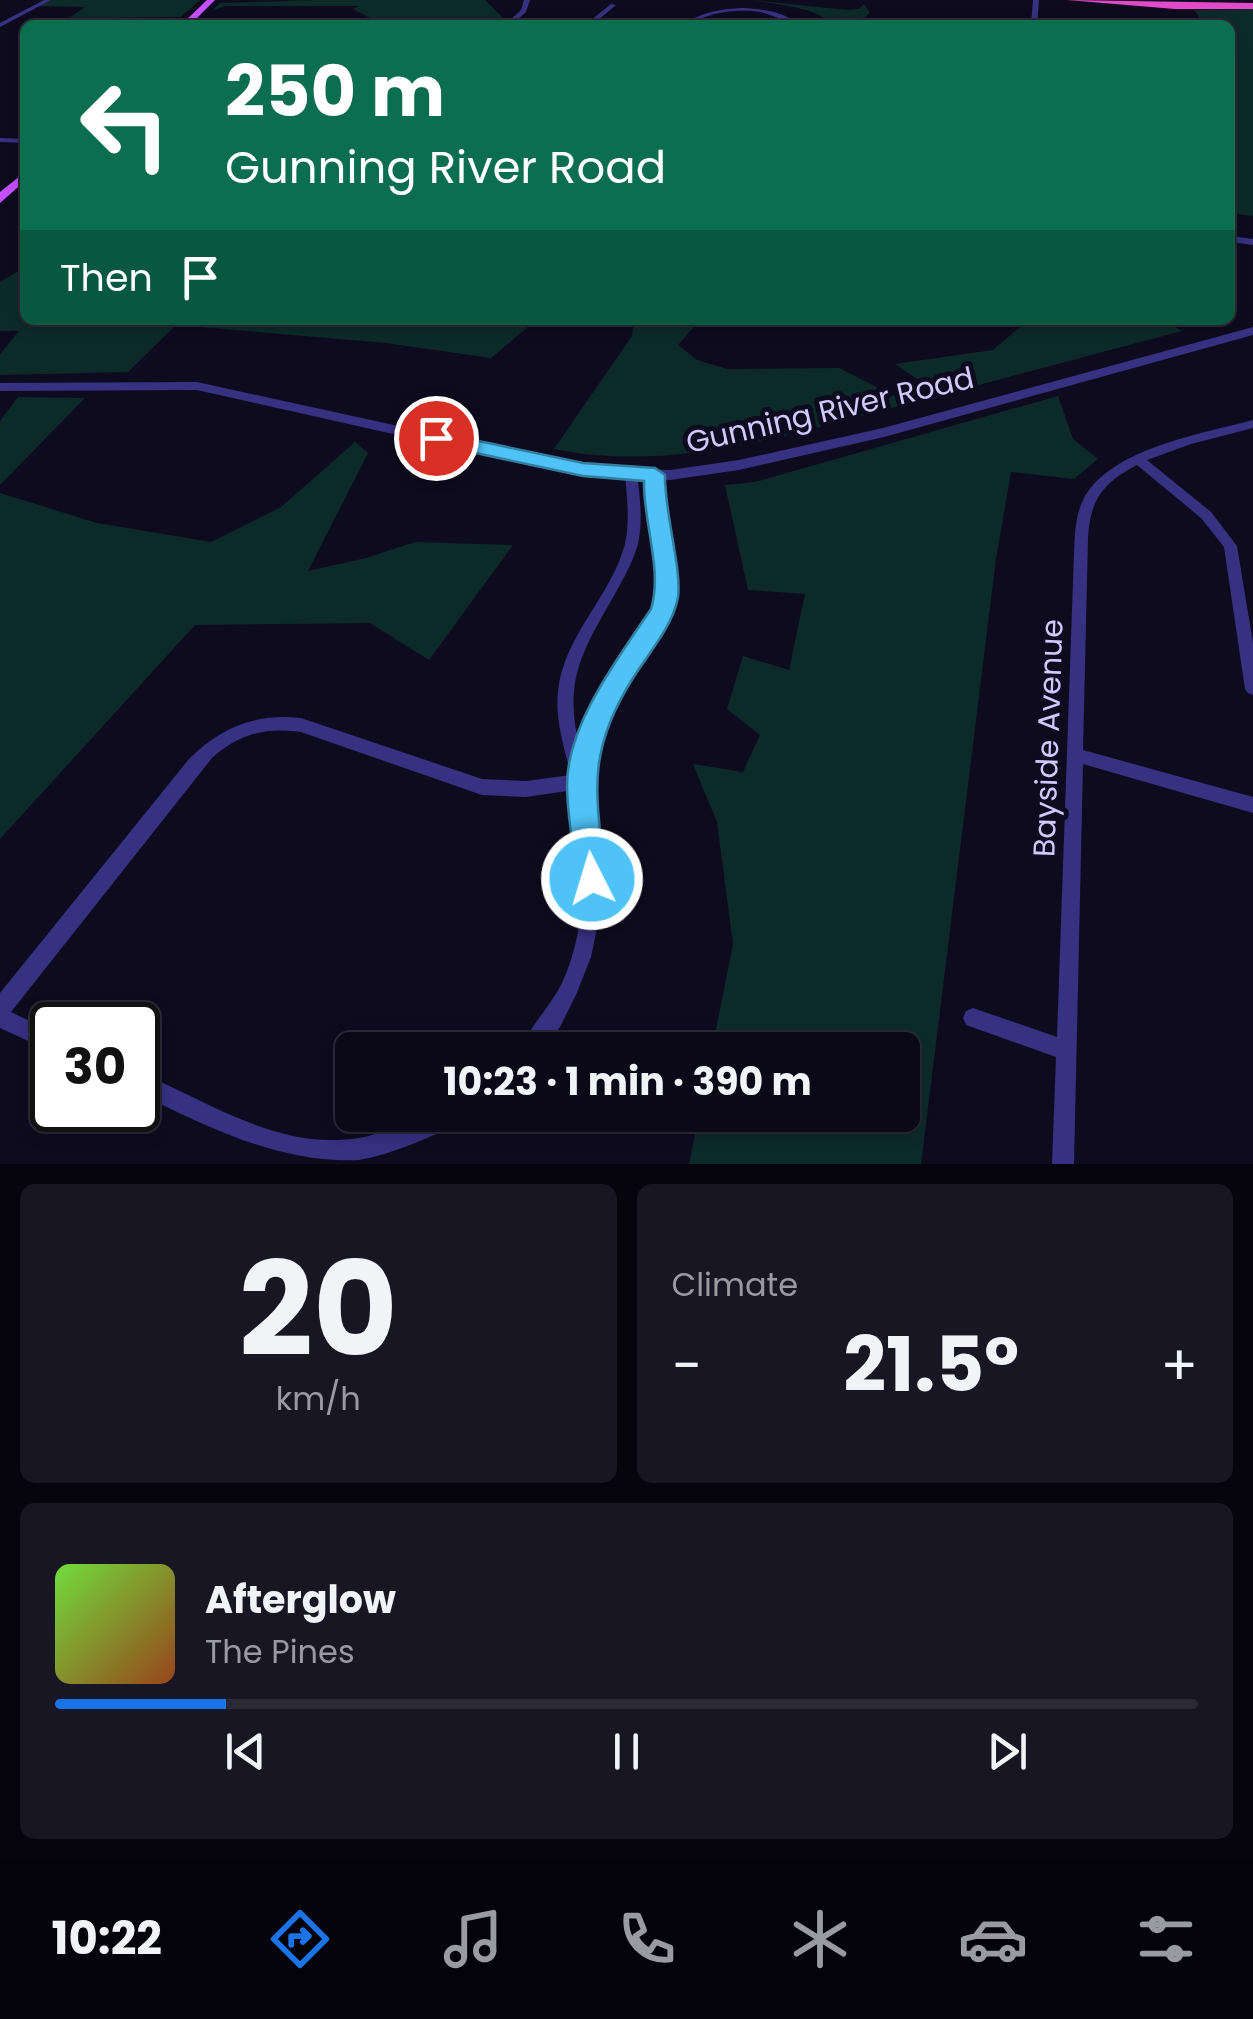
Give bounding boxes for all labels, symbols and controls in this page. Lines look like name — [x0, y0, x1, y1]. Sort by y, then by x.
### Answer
text: 250 m — [225, 42, 445, 141]
icon: left — [60, 60, 190, 190]
text: Gunning River Road — [225, 136, 666, 199]
icon: arrive — [173, 250, 228, 305]
text: Then — [60, 251, 153, 304]
street label: Gunning River Road — [682, 356, 978, 464]
pin — [394, 396, 479, 481]
icon: arrive — [409, 411, 464, 466]
street label: Bayside Avenue — [1022, 618, 1074, 858]
position arrow — [540, 827, 644, 931]
speed limit sign: 30 — [30, 1002, 160, 1132]
text: 10:23 · 1 min · 390 m — [443, 1055, 812, 1108]
text: 20 — [239, 1218, 398, 1401]
text: Climate — [672, 1262, 798, 1307]
text: 21.5° — [843, 1312, 1019, 1417]
text: − — [672, 1327, 702, 1404]
text: + — [1160, 1327, 1198, 1404]
text: km/h — [276, 1376, 361, 1421]
text: Afterglow — [205, 1573, 396, 1626]
text: The Pines — [205, 1629, 355, 1674]
icon: previous — [218, 1724, 273, 1779]
icon: pause — [599, 1724, 654, 1779]
icon: next — [980, 1724, 1035, 1779]
icon: directions — [265, 1904, 335, 1974]
icon: music — [438, 1904, 508, 1974]
icon: phone — [612, 1904, 682, 1974]
icon: climate — [785, 1904, 855, 1974]
icon: car — [958, 1904, 1028, 1974]
icon: filters — [1131, 1904, 1201, 1974]
text: 10:22 — [52, 1907, 162, 1970]

